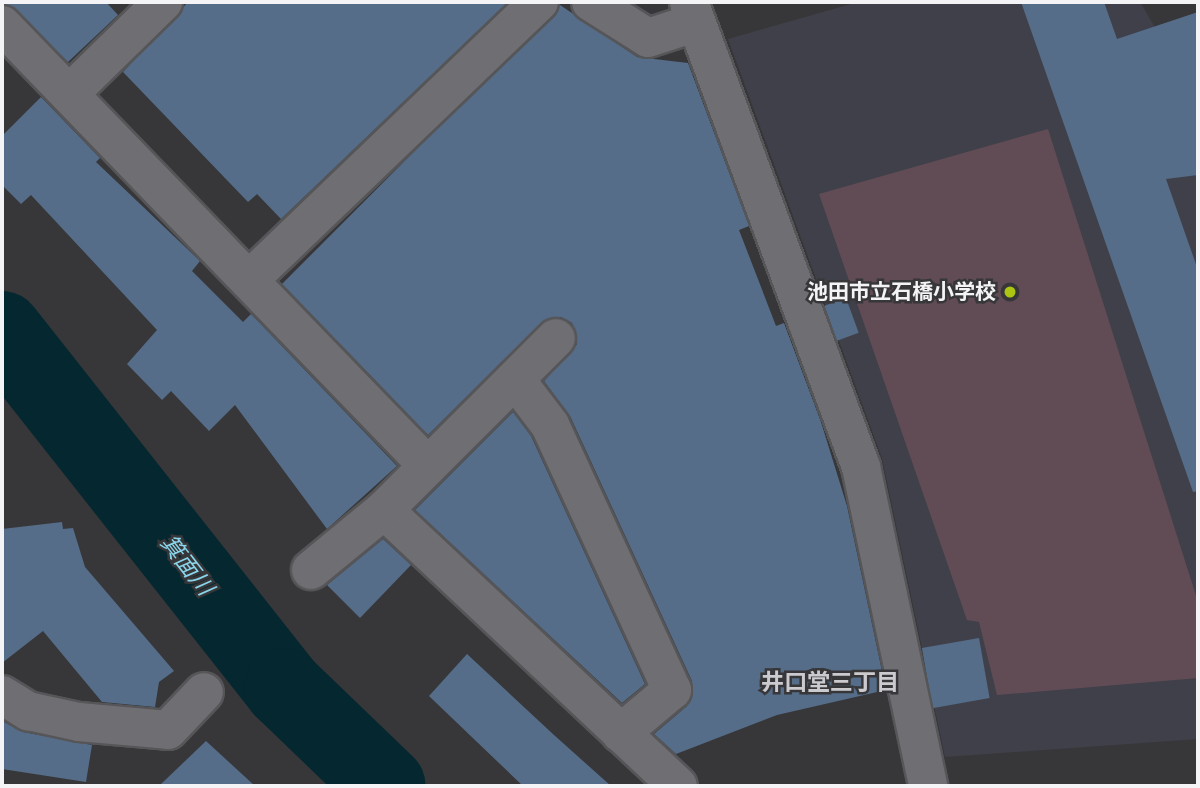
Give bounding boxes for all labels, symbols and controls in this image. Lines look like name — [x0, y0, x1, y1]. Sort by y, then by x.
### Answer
place label: 池田市立石橋小学校 — [807, 279, 996, 305]
marker: 池田市立石橋小学校 — [1002, 284, 1018, 300]
water label: 箕面川 — [155, 529, 219, 601]
district label: 井口堂三丁目 — [761, 668, 899, 696]

